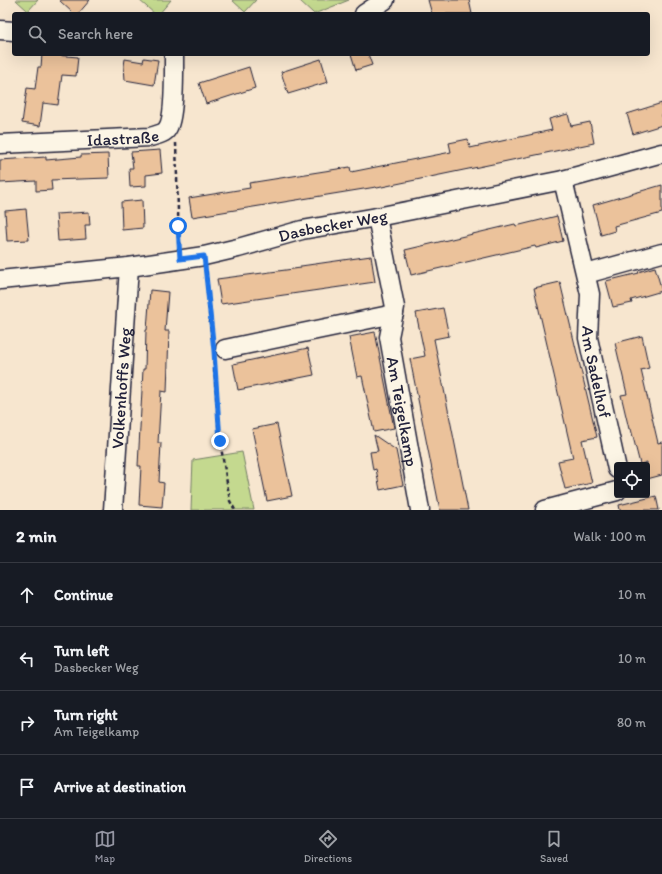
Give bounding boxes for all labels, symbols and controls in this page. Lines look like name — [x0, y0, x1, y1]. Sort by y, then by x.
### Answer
search box — [12, 12, 650, 56]
icon: search — [26, 23, 48, 45]
text: Search here — [58, 25, 133, 43]
street label: Idastraße — [86, 125, 161, 150]
street label: Dasbecker Weg — [276, 205, 389, 246]
route start — [169, 217, 187, 235]
street label: Am Sadelhof — [578, 326, 616, 420]
street label: Volkenhoffs Weg — [107, 327, 135, 450]
street label: Am Teigelkamp — [383, 355, 422, 468]
route end — [211, 432, 229, 450]
map controls — [614, 462, 650, 498]
button: locate — [614, 462, 650, 498]
text: 2 min — [16, 526, 56, 546]
text: Walk · 100 m — [573, 529, 646, 544]
icon: ahead — [16, 584, 38, 606]
text: Continue — [54, 586, 113, 604]
text: 10 m — [618, 587, 646, 602]
text: Turn left — [54, 642, 109, 660]
icon: left — [16, 648, 38, 670]
text: 10 m — [618, 651, 646, 666]
text: Dasbecker Weg — [54, 660, 139, 675]
text: Turn right — [54, 706, 118, 724]
icon: right — [16, 712, 38, 734]
text: 80 m — [617, 715, 646, 730]
text: Am Teigelkamp — [54, 724, 139, 739]
icon: arrive — [16, 776, 38, 798]
text: Arrive at destination — [54, 778, 186, 796]
tab: Map — [94, 828, 116, 865]
tab: Directions — [304, 828, 352, 865]
tab: Saved — [540, 828, 568, 865]

